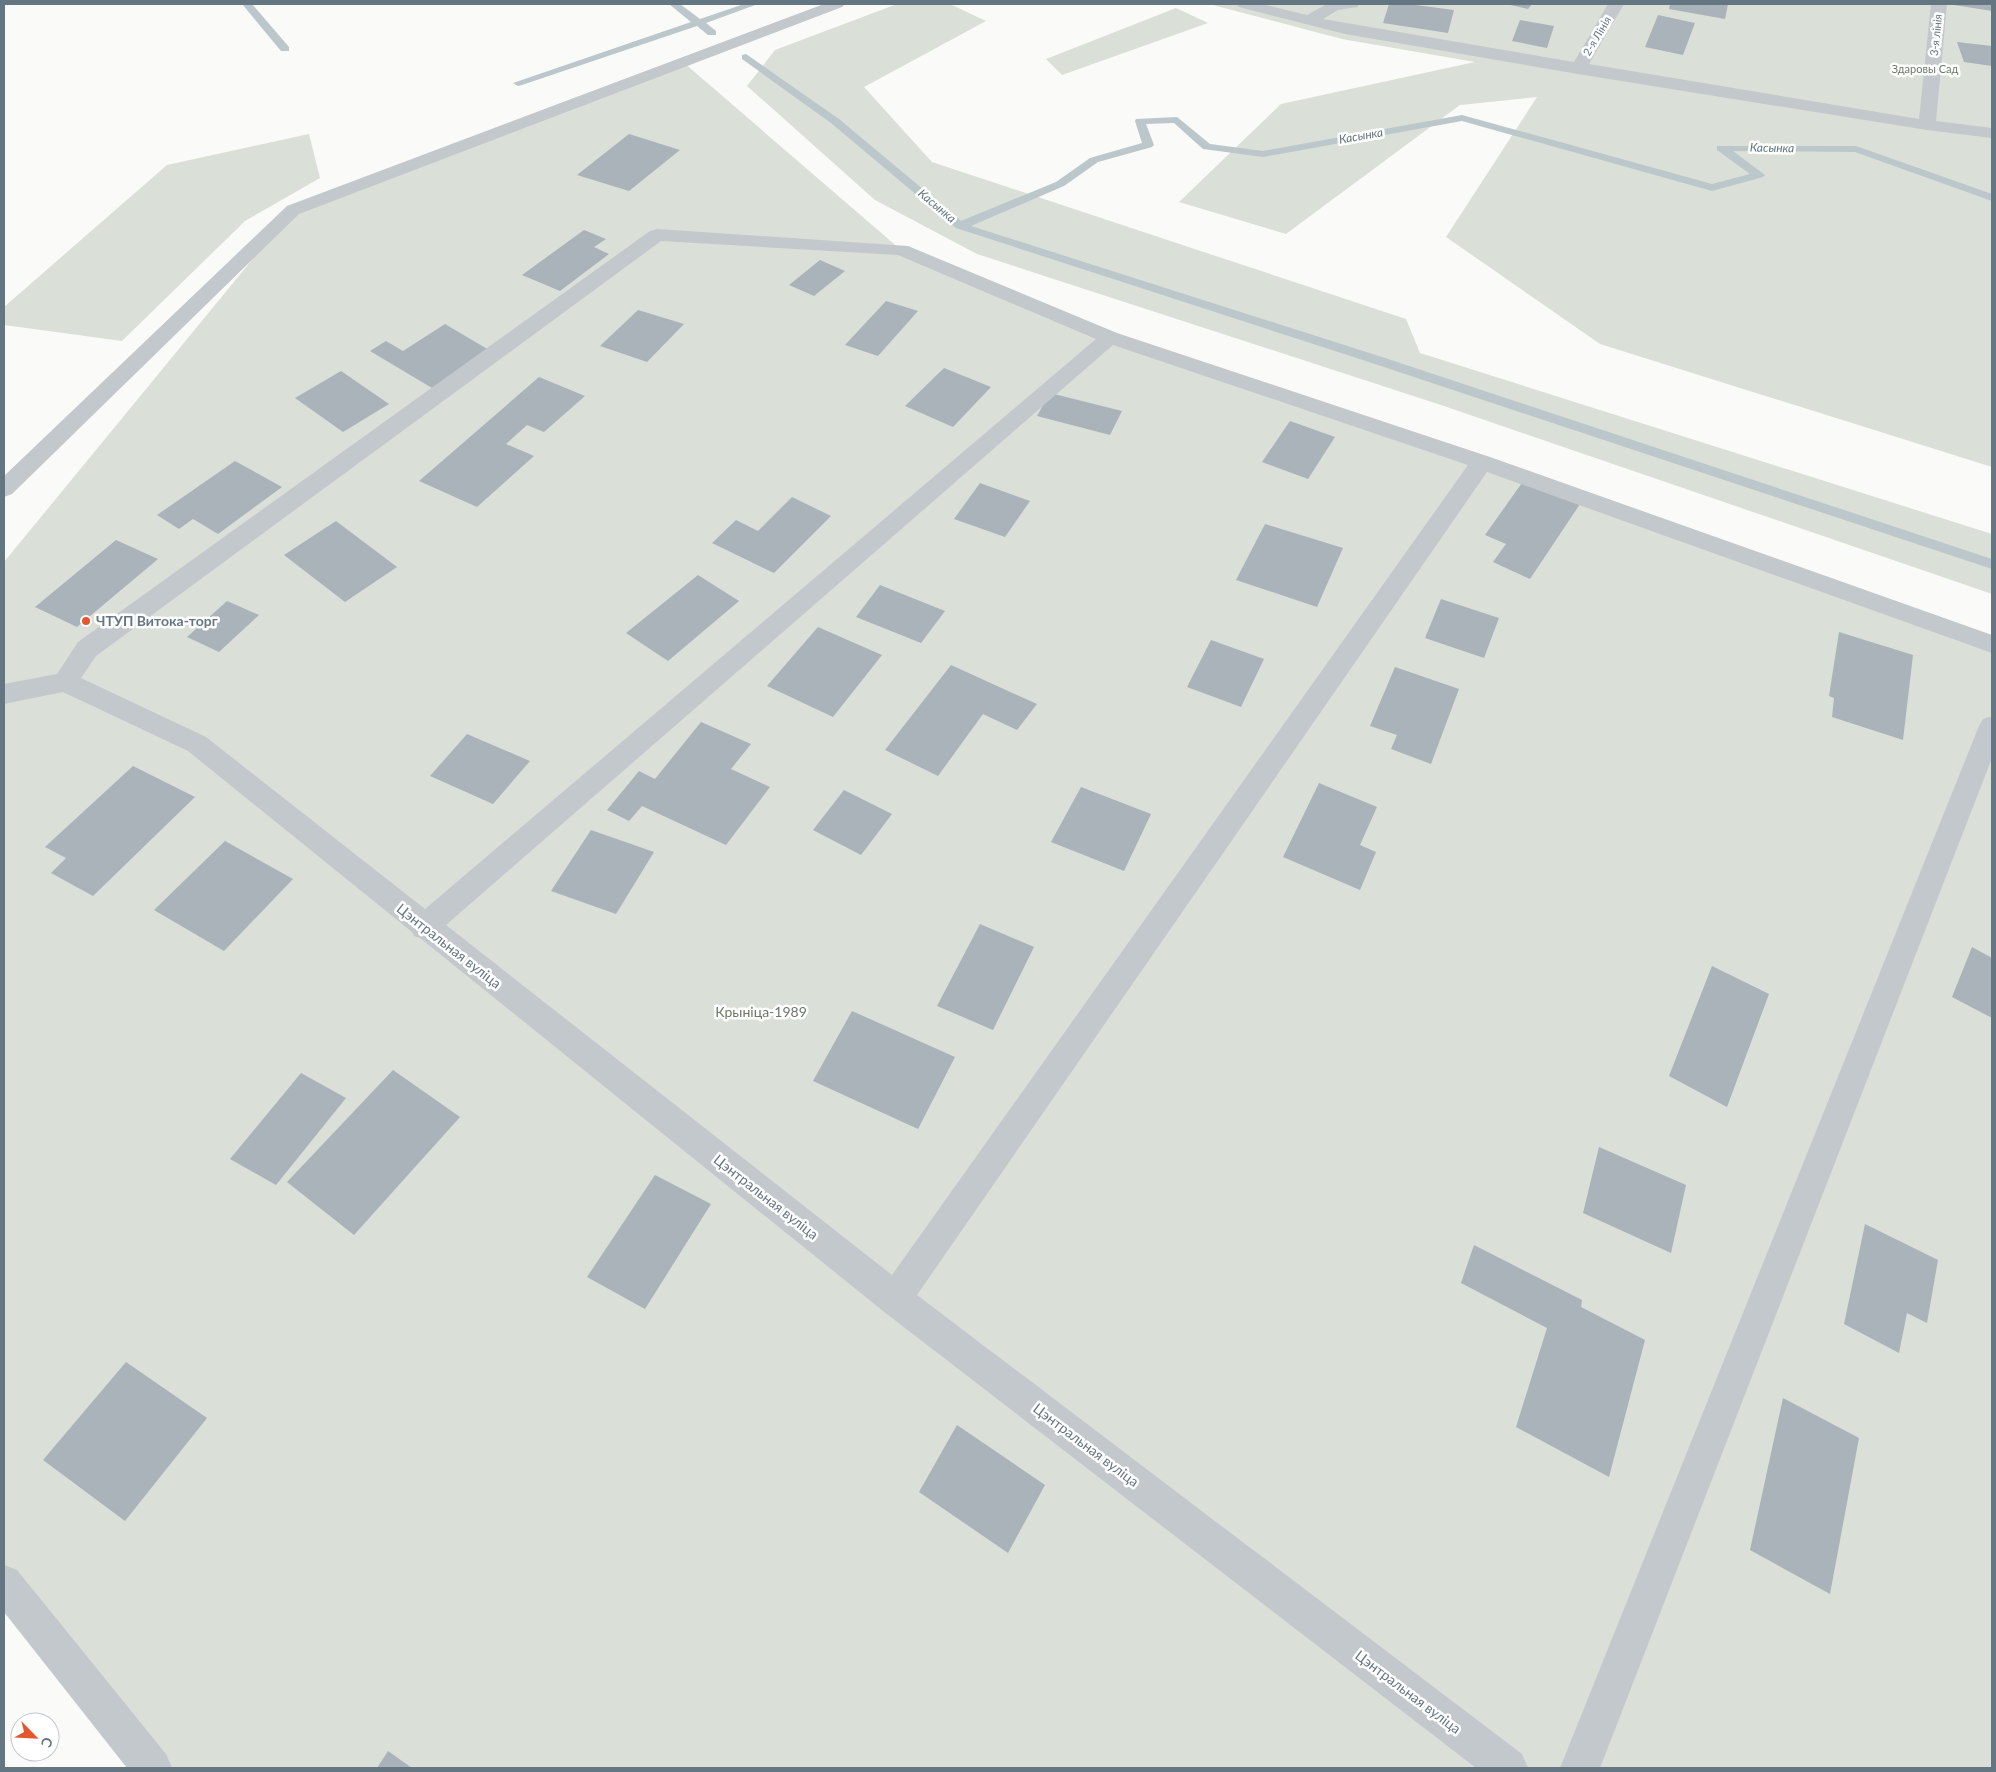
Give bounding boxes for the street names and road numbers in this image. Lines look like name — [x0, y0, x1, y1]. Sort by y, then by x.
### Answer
street label: 3-я лінія — [1927, 13, 1944, 57]
street label: 2-я Лінія — [1580, 14, 1613, 58]
street label: Цэнтральная вуліца — [394, 900, 505, 992]
street label: Цэнтральная вуліца — [711, 1151, 822, 1243]
street label: Цэнтральная вуліца — [1030, 1399, 1143, 1490]
street label: Цэнтральная вуліца — [1352, 1646, 1465, 1737]

